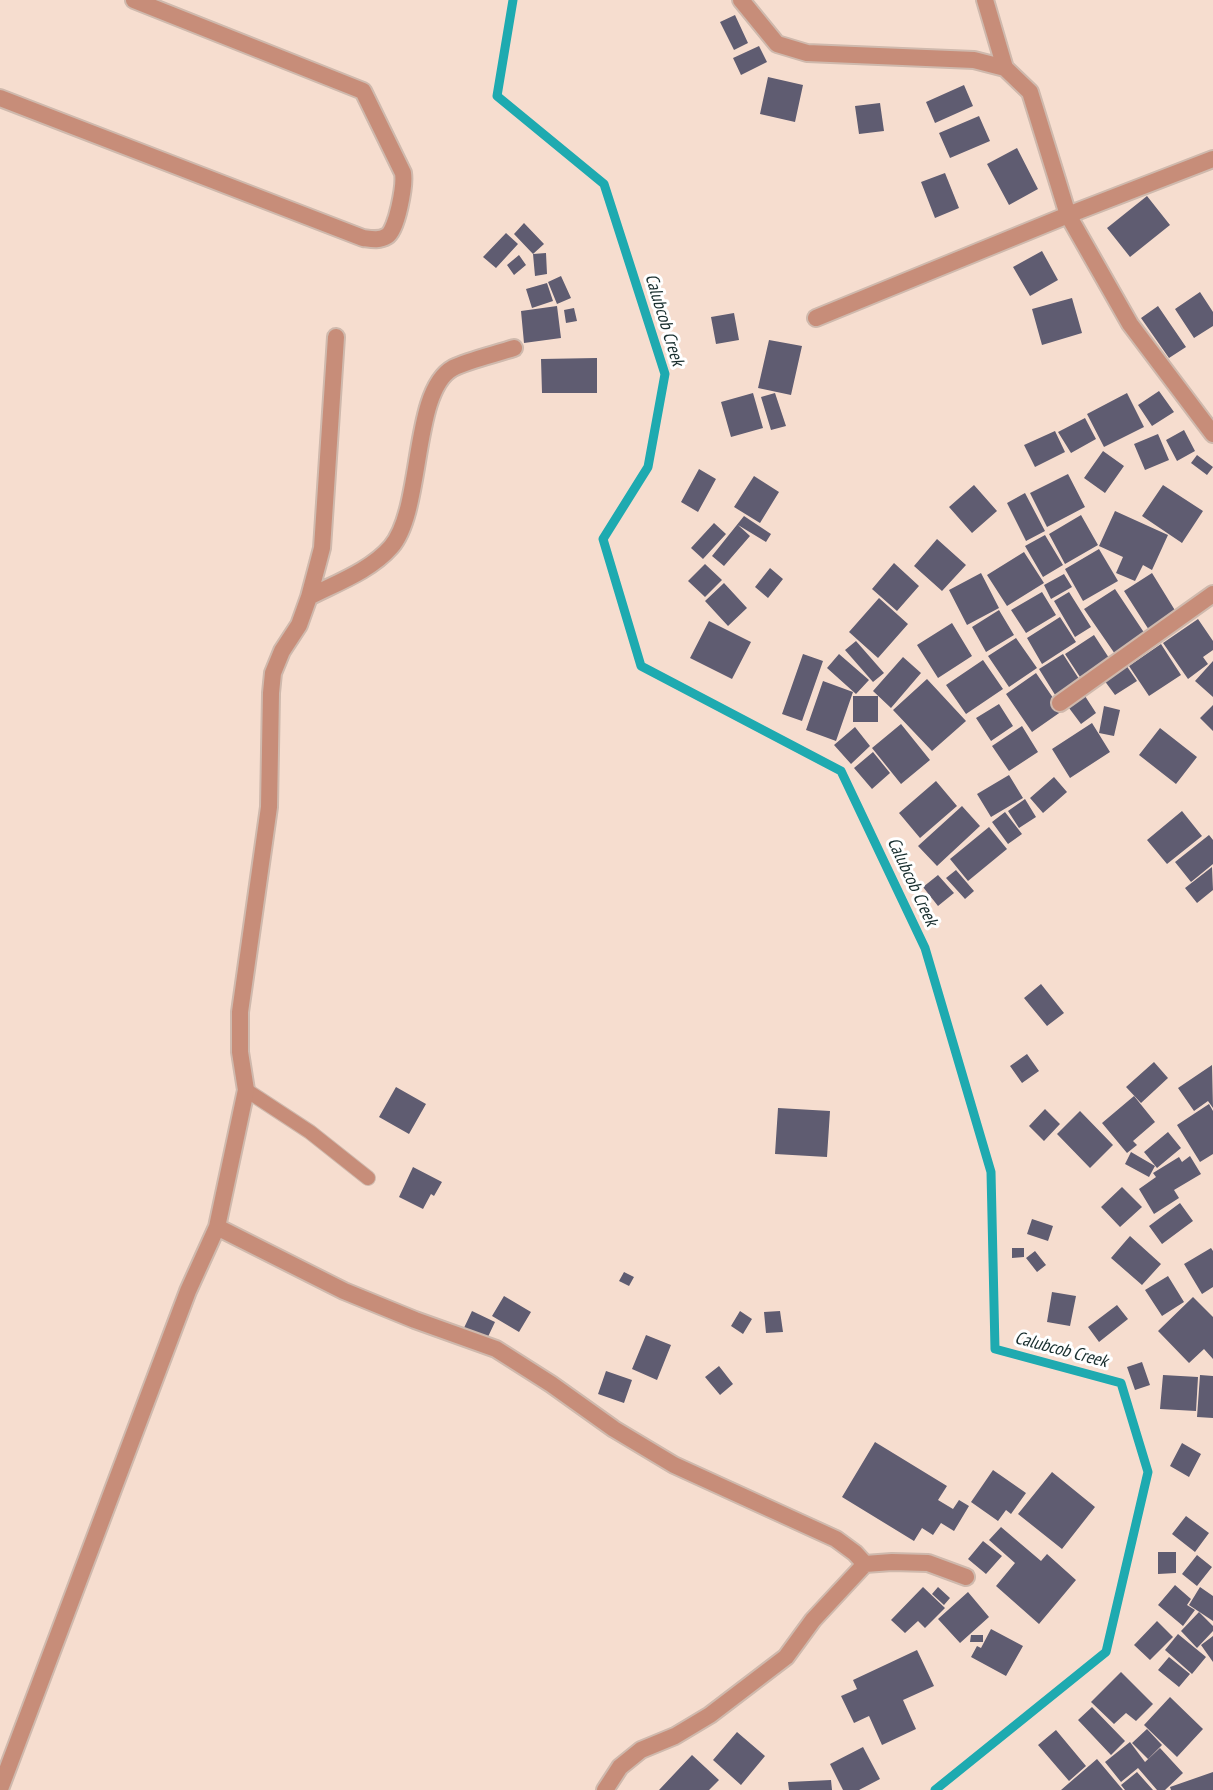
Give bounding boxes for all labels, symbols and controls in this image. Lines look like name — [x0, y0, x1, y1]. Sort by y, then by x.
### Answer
water label: Calubcob Creek — [640, 271, 688, 369]
water label: Calubcob Creek — [882, 834, 942, 930]
water label: Calubcob Creek — [1012, 1327, 1110, 1373]

